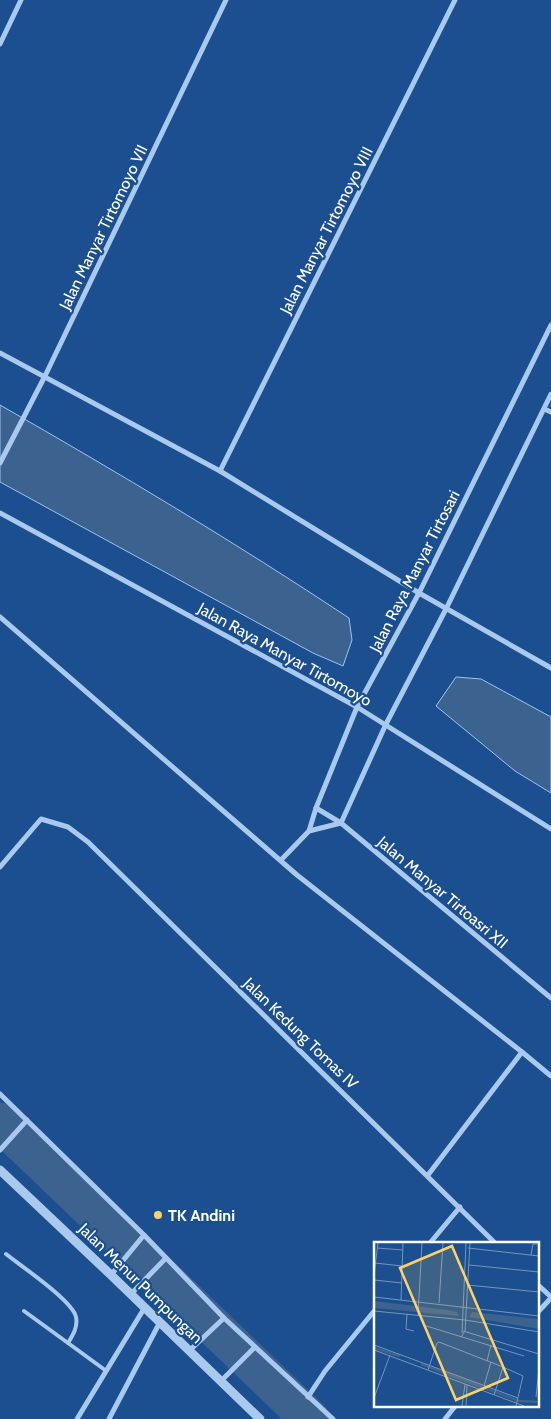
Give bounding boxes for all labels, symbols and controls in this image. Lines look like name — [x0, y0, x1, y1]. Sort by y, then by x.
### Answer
street label: Jalan Manyar Tirtomoyo VII — [55, 142, 152, 314]
street label: Jalan Manyar Tirtomoyo VIII — [275, 143, 377, 318]
street label: Jalan Raya Manyar Tirtosari — [365, 487, 464, 656]
street label: Jalan Raya Manyar Tirtomoyo — [194, 598, 375, 710]
street label: Jalan Manyar Tirtoasri XII — [373, 832, 512, 952]
street label: Jalan Kedung Tomas IV — [239, 973, 362, 1093]
place label: TK Andini — [168, 1206, 235, 1225]
marker: TK Andini — [152, 1209, 164, 1221]
street label: Jalan Menur Pumpungan — [74, 1219, 207, 1347]
inset map — [374, 1242, 538, 1406]

